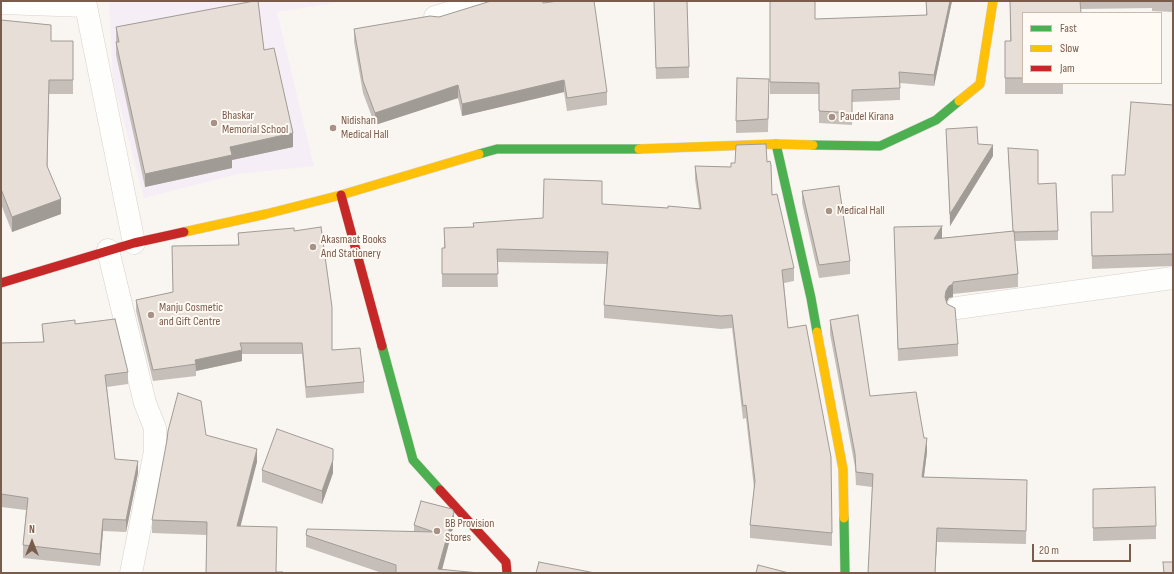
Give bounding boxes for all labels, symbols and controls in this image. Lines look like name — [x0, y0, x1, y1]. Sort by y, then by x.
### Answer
legend — [1022, 12, 1162, 84]
text: Fast — [1060, 21, 1077, 36]
text: Slow — [1060, 41, 1079, 56]
text: Jam — [1060, 61, 1075, 76]
place label: Bhaskar Memorial School — [222, 109, 288, 137]
place label: Paudel Kirana — [840, 110, 894, 124]
marker: Paudel Kirana — [827, 112, 837, 122]
place label: Nidishan Medical Hall — [341, 114, 389, 142]
marker: Bhaskar Memorial School — [209, 118, 219, 128]
marker: Nidishan Medical Hall — [328, 123, 338, 133]
place label: Medical Hall — [837, 204, 885, 218]
marker: Medical Hall — [824, 206, 834, 216]
place label: Akasmaat Books And Stationery — [321, 233, 386, 261]
marker: Akasmaat Books And Stationery — [308, 242, 318, 252]
place label: Manju Cosmetic and Gift Centre — [159, 301, 223, 329]
marker: Manju Cosmetic and Gift Centre — [146, 310, 156, 320]
place label: BB Provision Stores — [445, 517, 494, 545]
north arrow — [12, 522, 52, 562]
text: N — [29, 523, 35, 536]
marker: BB Provision Stores — [432, 526, 442, 536]
scale bar — [1034, 536, 1133, 562]
text: 20 m — [1039, 543, 1059, 558]

